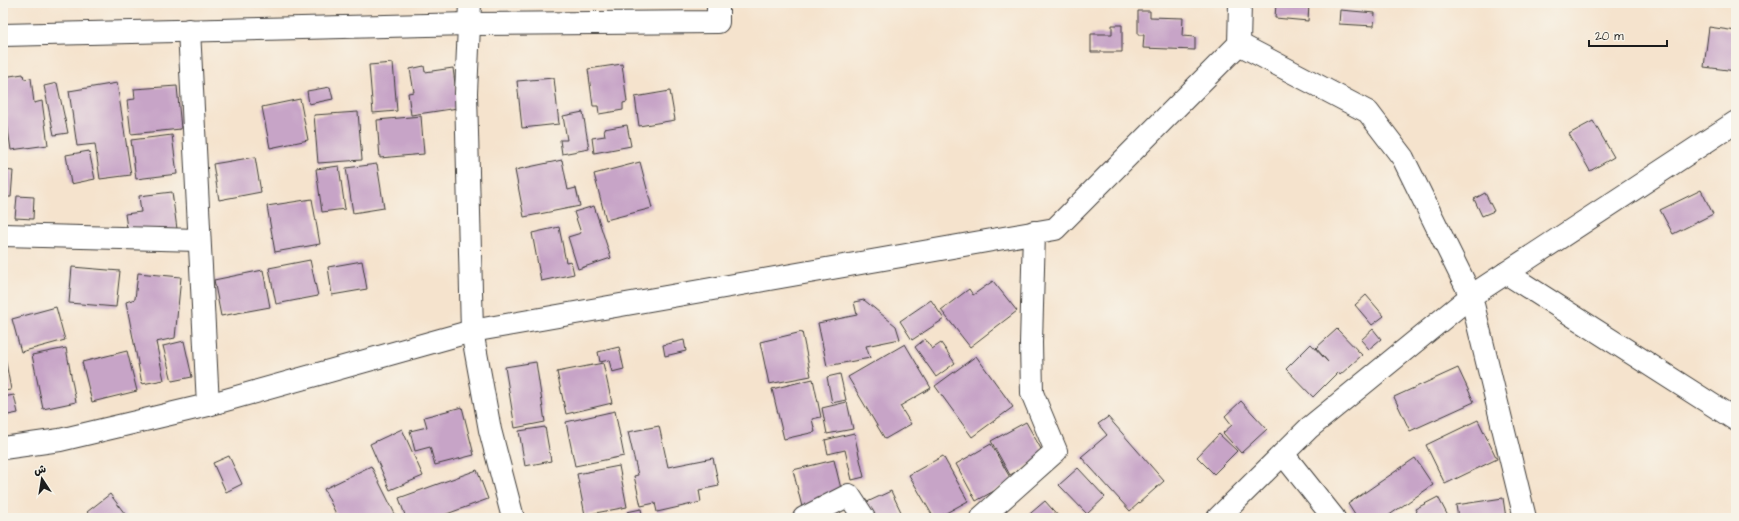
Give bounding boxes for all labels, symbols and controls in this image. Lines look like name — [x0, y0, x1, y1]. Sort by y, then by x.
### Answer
scale bar — [1589, 22, 1667, 48]
text: 20 m — [1595, 28, 1624, 45]
north arrow — [22, 459, 62, 499]
text: ش — [33, 461, 48, 478]

